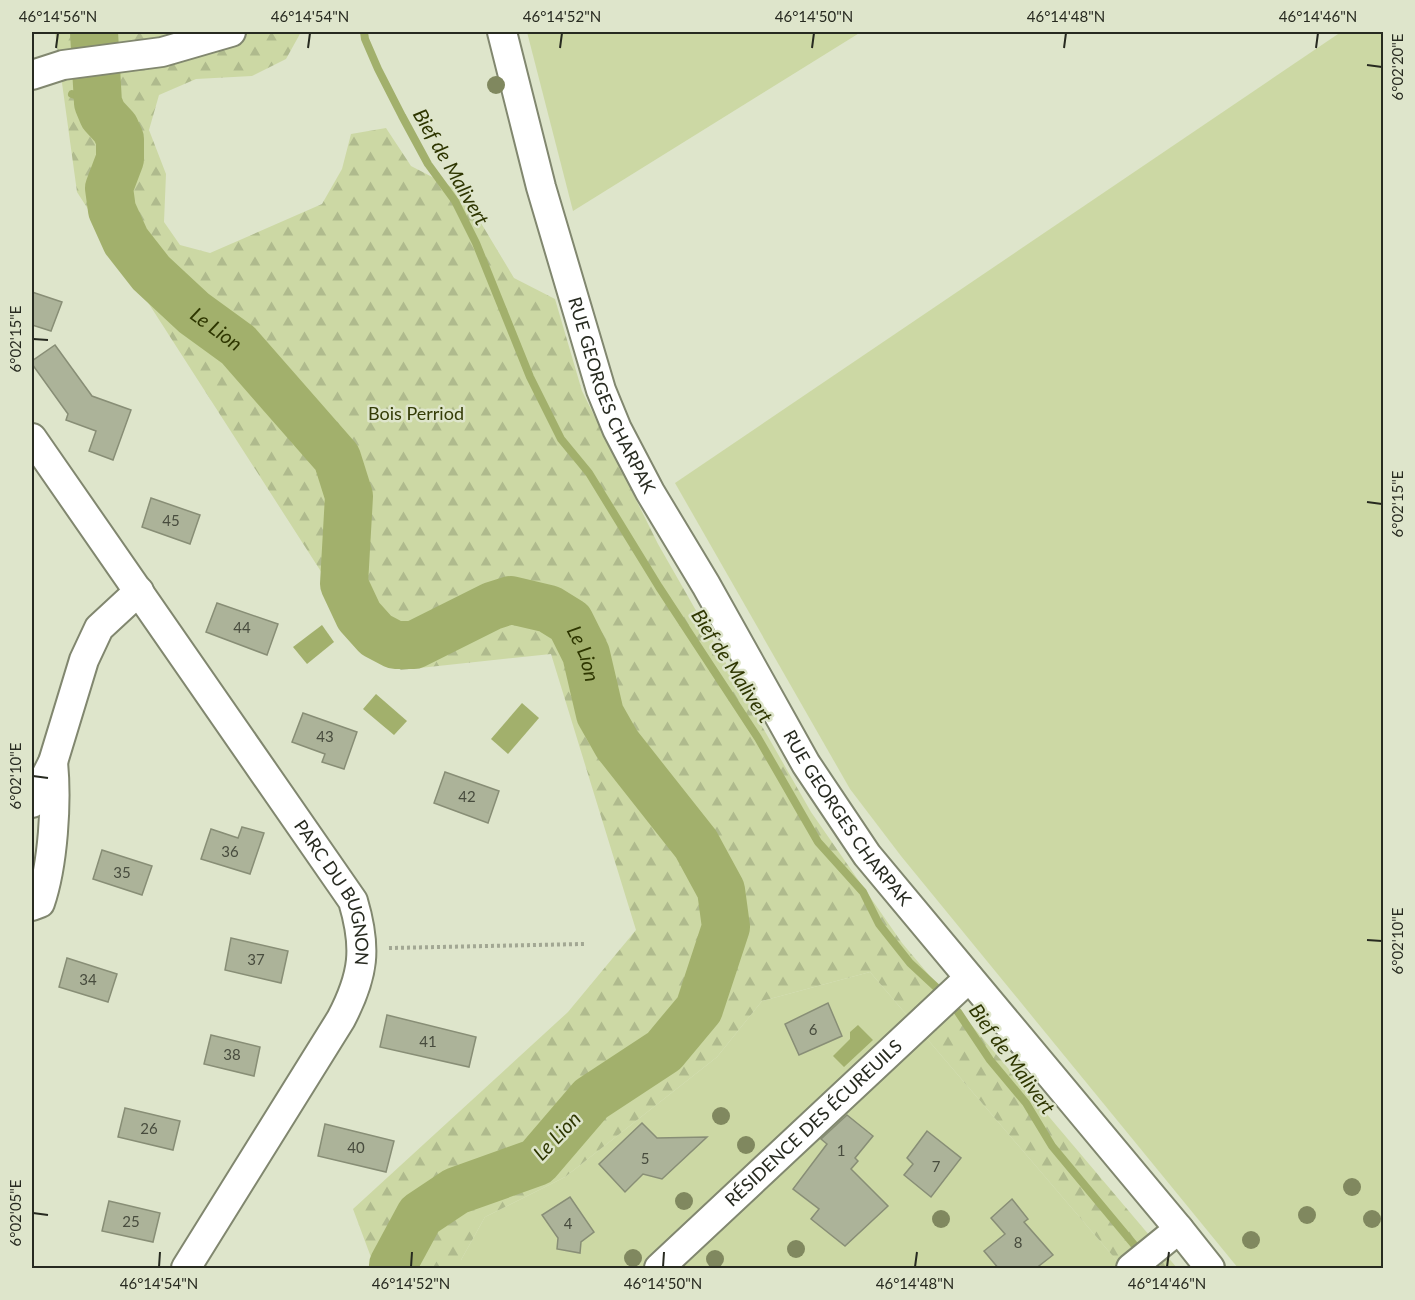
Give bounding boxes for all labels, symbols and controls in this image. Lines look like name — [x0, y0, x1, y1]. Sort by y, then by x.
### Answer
text: 46°14'56"N — [19, 7, 97, 25]
text: 46°14'54"N — [271, 7, 349, 25]
text: 46°14'52"N — [523, 7, 601, 25]
text: 46°14'50"N — [775, 7, 853, 25]
text: 46°14'48"N — [1027, 7, 1105, 25]
text: 46°14'46"N — [1279, 7, 1357, 25]
text: 6°02'20"E — [1388, 34, 1406, 101]
water label: Bief de Malivert — [409, 104, 495, 229]
street label: RUE GEORGES CHARPAK — [564, 294, 661, 497]
water label: Le Lion — [186, 302, 247, 355]
text: 6°02'15"E — [6, 306, 24, 373]
park label: Bois Perriod — [368, 402, 464, 424]
text: 6°02'15"E — [1388, 471, 1406, 538]
house number: 45 — [162, 511, 180, 529]
water label: Bief de Malivert — [687, 604, 779, 727]
house number: 44 — [233, 618, 251, 636]
water label: Le Lion — [563, 621, 605, 684]
street label: RUE GEORGES CHARPAK — [779, 726, 917, 910]
house number: 43 — [316, 727, 334, 745]
text: 6°02'10"E — [6, 743, 24, 810]
house number: 42 — [458, 787, 476, 805]
street label: PARC DU BUGNON — [290, 815, 374, 966]
house number: 36 — [221, 842, 239, 860]
house number: 35 — [113, 863, 131, 881]
text: 6°02'10"E — [1388, 908, 1406, 975]
house number: 37 — [247, 950, 265, 968]
house number: 34 — [79, 970, 97, 988]
water label: Bief de Malivert — [965, 998, 1061, 1118]
house number: 6 — [809, 1020, 818, 1038]
house number: 41 — [419, 1032, 437, 1050]
street label: RÉSIDENCE DES ÉCUREUILS — [720, 1034, 906, 1211]
house number: 38 — [223, 1045, 241, 1063]
water label: Le Lion — [527, 1106, 585, 1165]
house number: 26 — [140, 1119, 158, 1137]
house number: 40 — [347, 1138, 365, 1156]
house number: 1 — [837, 1141, 845, 1159]
house number: 5 — [641, 1149, 649, 1167]
house number: 7 — [932, 1157, 941, 1175]
text: 6°02'05"E — [6, 1180, 24, 1247]
house number: 25 — [122, 1212, 140, 1230]
house number: 4 — [564, 1214, 573, 1232]
house number: 8 — [1014, 1233, 1022, 1251]
text: 46°14'54"N — [120, 1274, 198, 1292]
text: 46°14'52"N — [372, 1274, 450, 1292]
text: 46°14'50"N — [624, 1274, 702, 1292]
text: 46°14'48"N — [876, 1274, 954, 1292]
text: 46°14'46"N — [1128, 1274, 1206, 1292]

